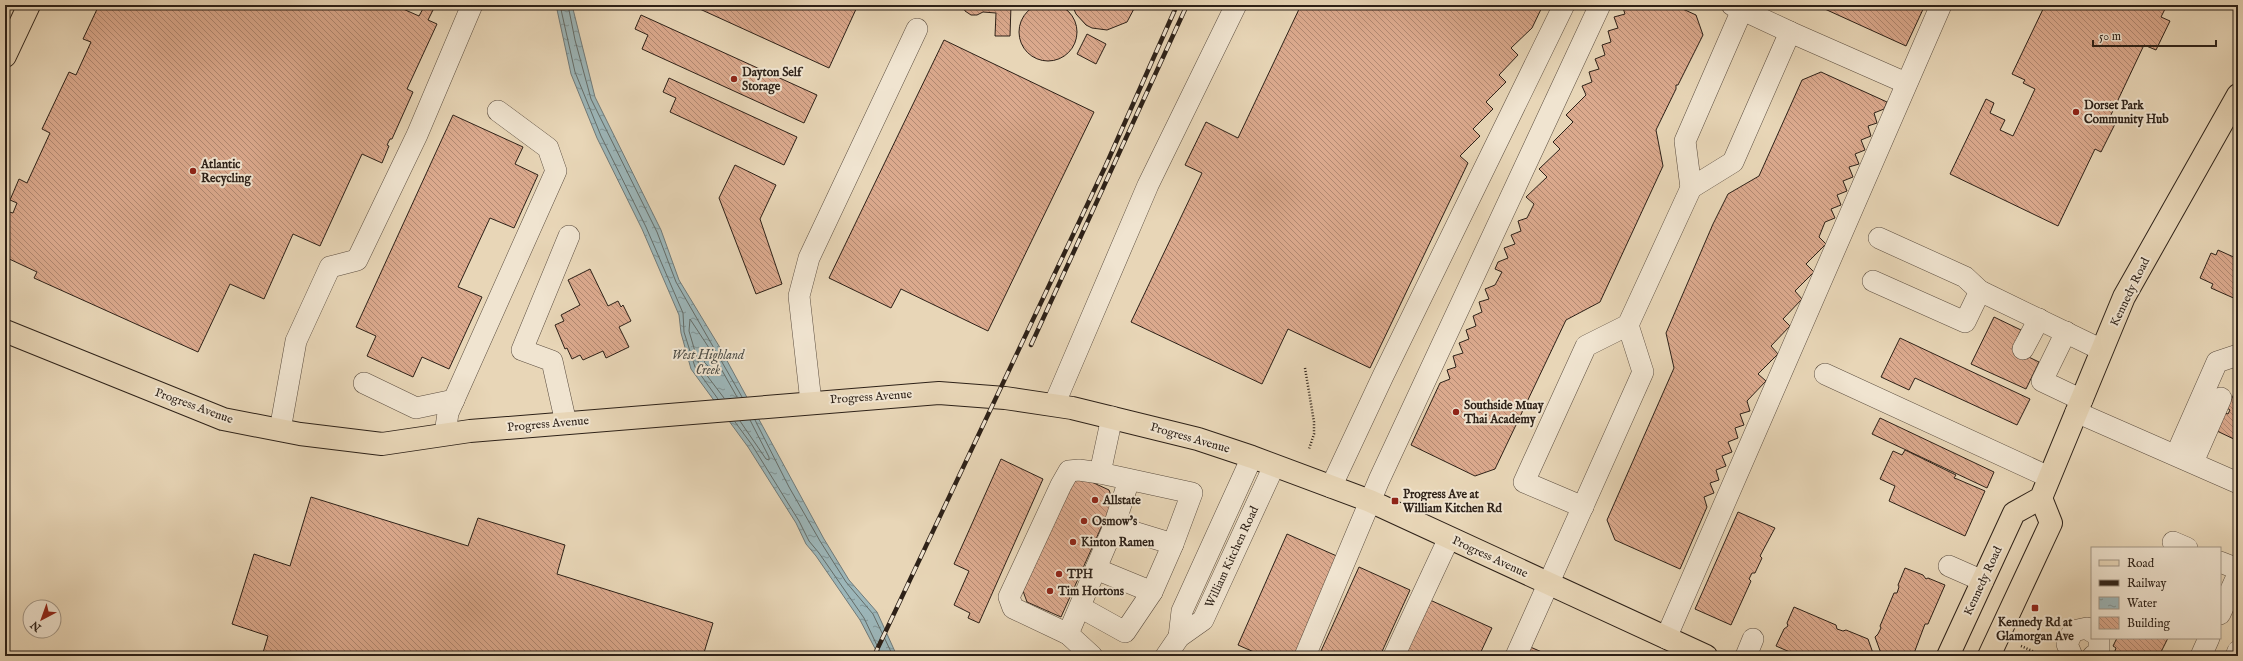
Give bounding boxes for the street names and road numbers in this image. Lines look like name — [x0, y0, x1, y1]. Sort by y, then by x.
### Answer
street label: Kennedy Road — [2107, 255, 2153, 329]
street label: Progress Avenue — [153, 385, 236, 427]
street label: Progress Avenue — [830, 387, 913, 407]
street label: Progress Avenue — [507, 413, 590, 435]
street label: Progress Avenue — [1149, 419, 1232, 457]
street label: William Kitchen Road — [1202, 503, 1262, 610]
street label: Progress Avenue — [1450, 533, 1531, 581]
street label: Kennedy Road — [1960, 544, 2006, 618]

